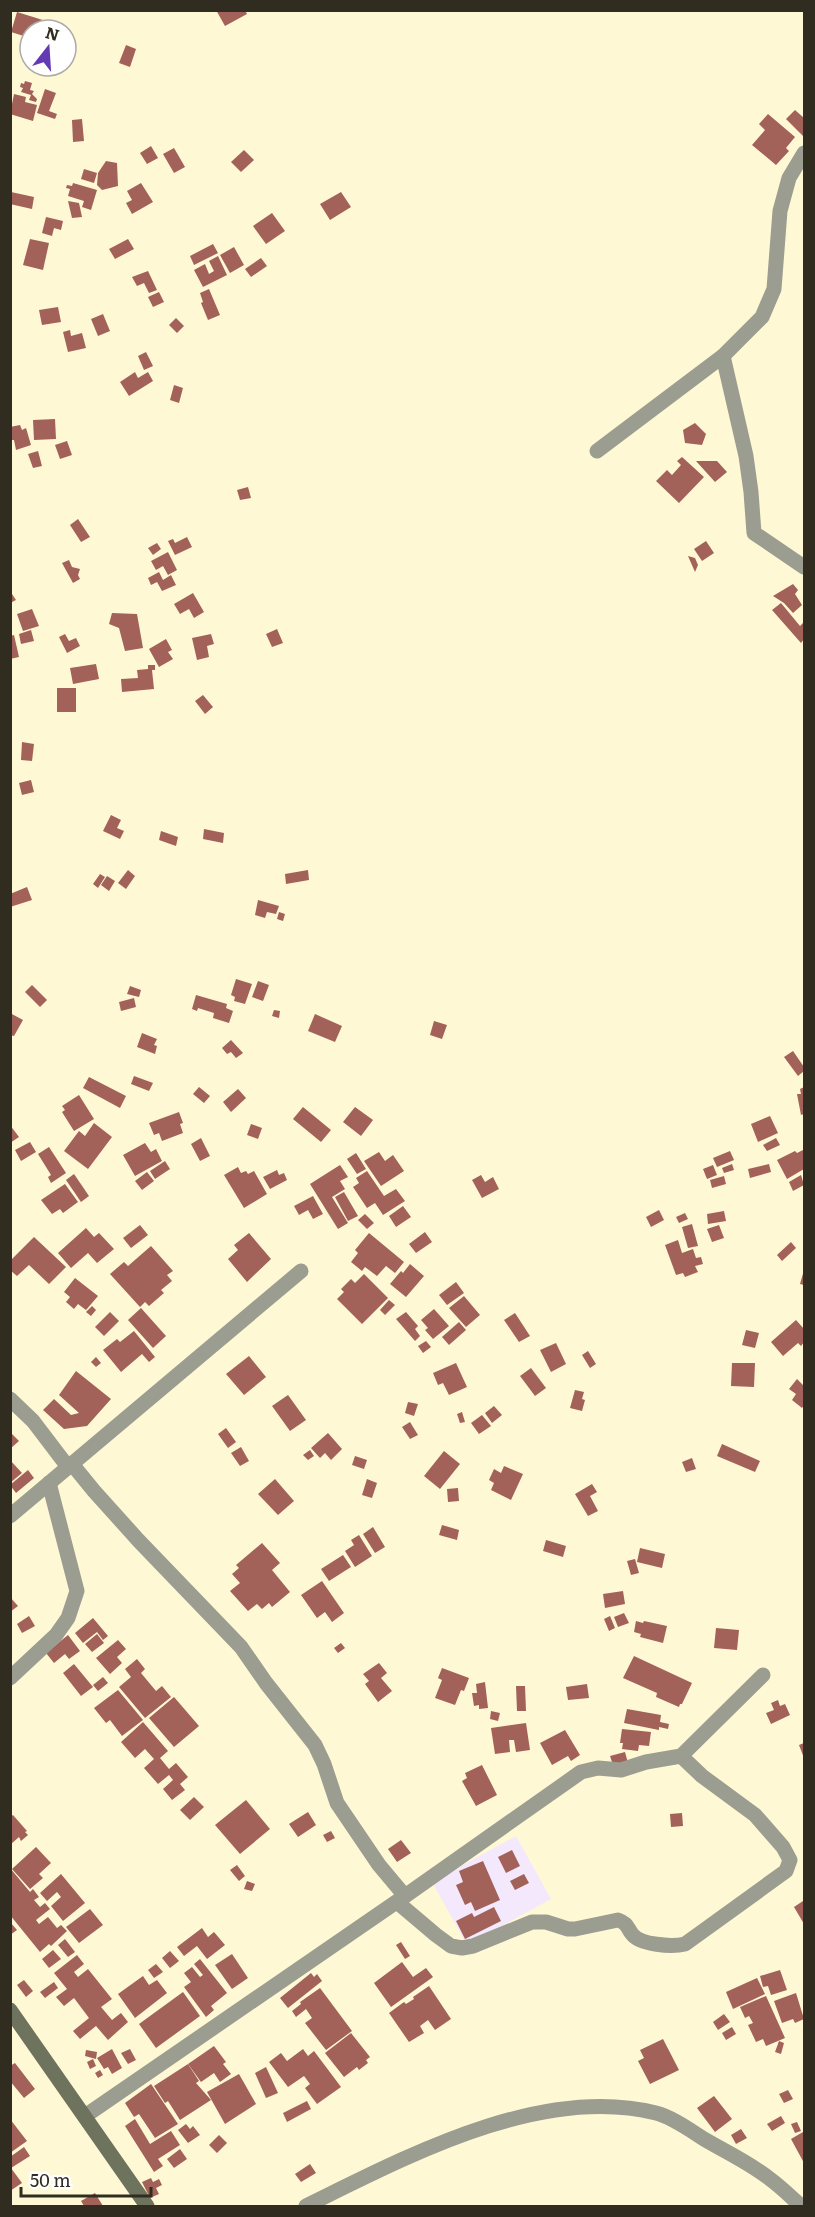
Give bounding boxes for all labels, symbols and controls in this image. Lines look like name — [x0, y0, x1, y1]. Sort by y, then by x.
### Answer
north arrow — [18, 18, 78, 78]
text: N — [43, 19, 63, 46]
scale bar — [21, 2160, 152, 2198]
text: 50 m — [30, 2166, 71, 2193]

